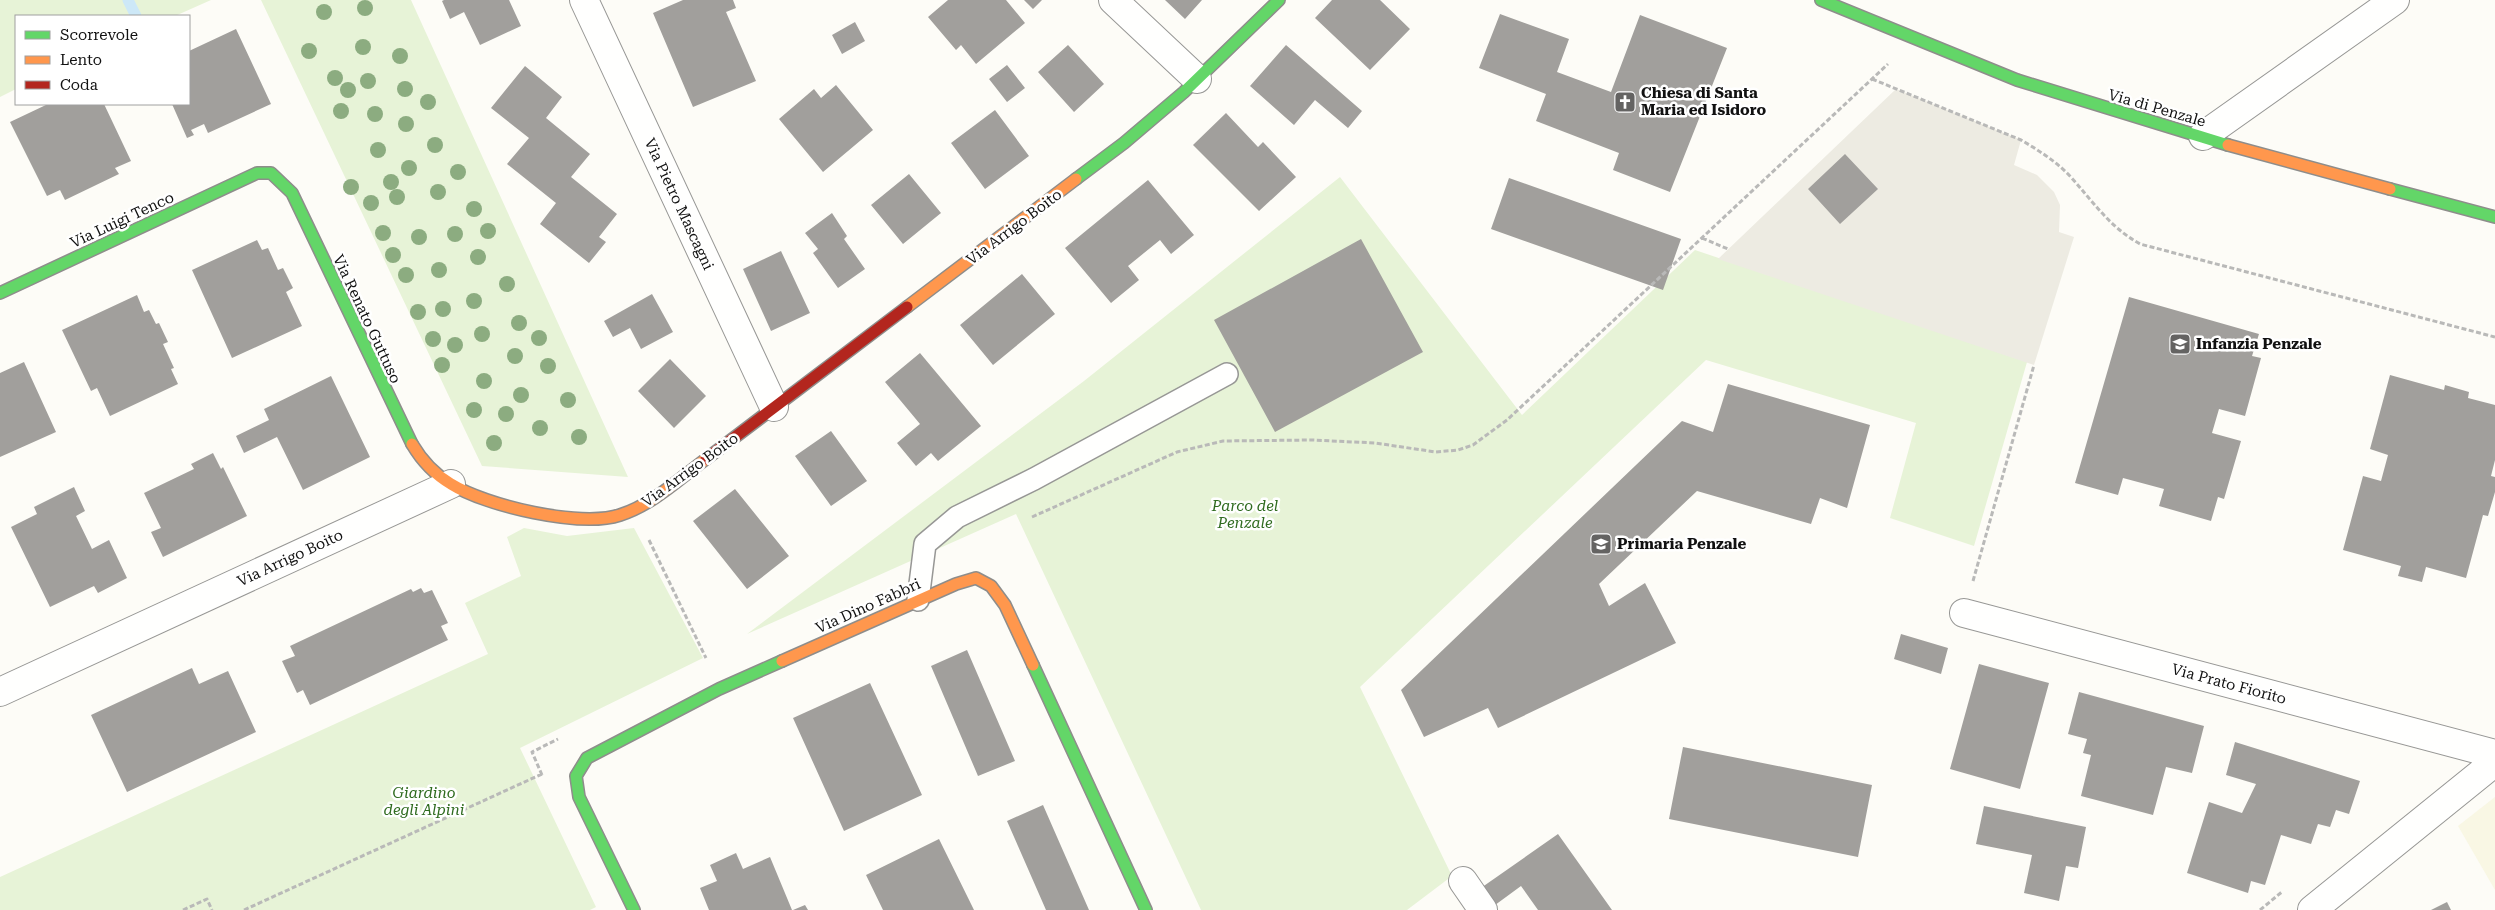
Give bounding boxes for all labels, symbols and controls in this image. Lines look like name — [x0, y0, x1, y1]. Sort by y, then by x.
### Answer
legend — [15, 15, 190, 105]
text: Scorrevole — [60, 26, 138, 44]
text: Lento — [60, 51, 102, 69]
text: Coda — [60, 76, 98, 94]
place label: Chiesa di Santa Maria ed Isidoro — [1641, 84, 1767, 119]
street label: Via di Penzale — [2106, 85, 2208, 131]
church icon: Chiesa di Santa Maria ed Isidoro — [1613, 90, 1637, 114]
street label: Via Pietro Mascagni — [641, 135, 718, 273]
street label: Via Arrigo Boito — [963, 185, 1065, 269]
street label: Via Luigi Tenco — [67, 188, 177, 252]
street label: Via Renato Guttuso — [329, 252, 405, 386]
school or university icon: Infanzia Penzale — [2168, 332, 2192, 356]
place label: Infanzia Penzale — [2196, 335, 2322, 353]
street label: Via Arrigo Boito — [638, 429, 742, 511]
park label: Parco del Penzale — [1211, 497, 1279, 532]
street label: Via Arrigo Boito — [234, 526, 346, 590]
school or university icon: Primaria Penzale — [1589, 532, 1613, 556]
place label: Primaria Penzale — [1617, 535, 1746, 553]
street label: Via Dino Fabbri — [813, 575, 923, 637]
street label: Via Prato Fiorito — [2170, 660, 2288, 708]
park label: Giardino degli Alpini — [384, 784, 465, 819]

